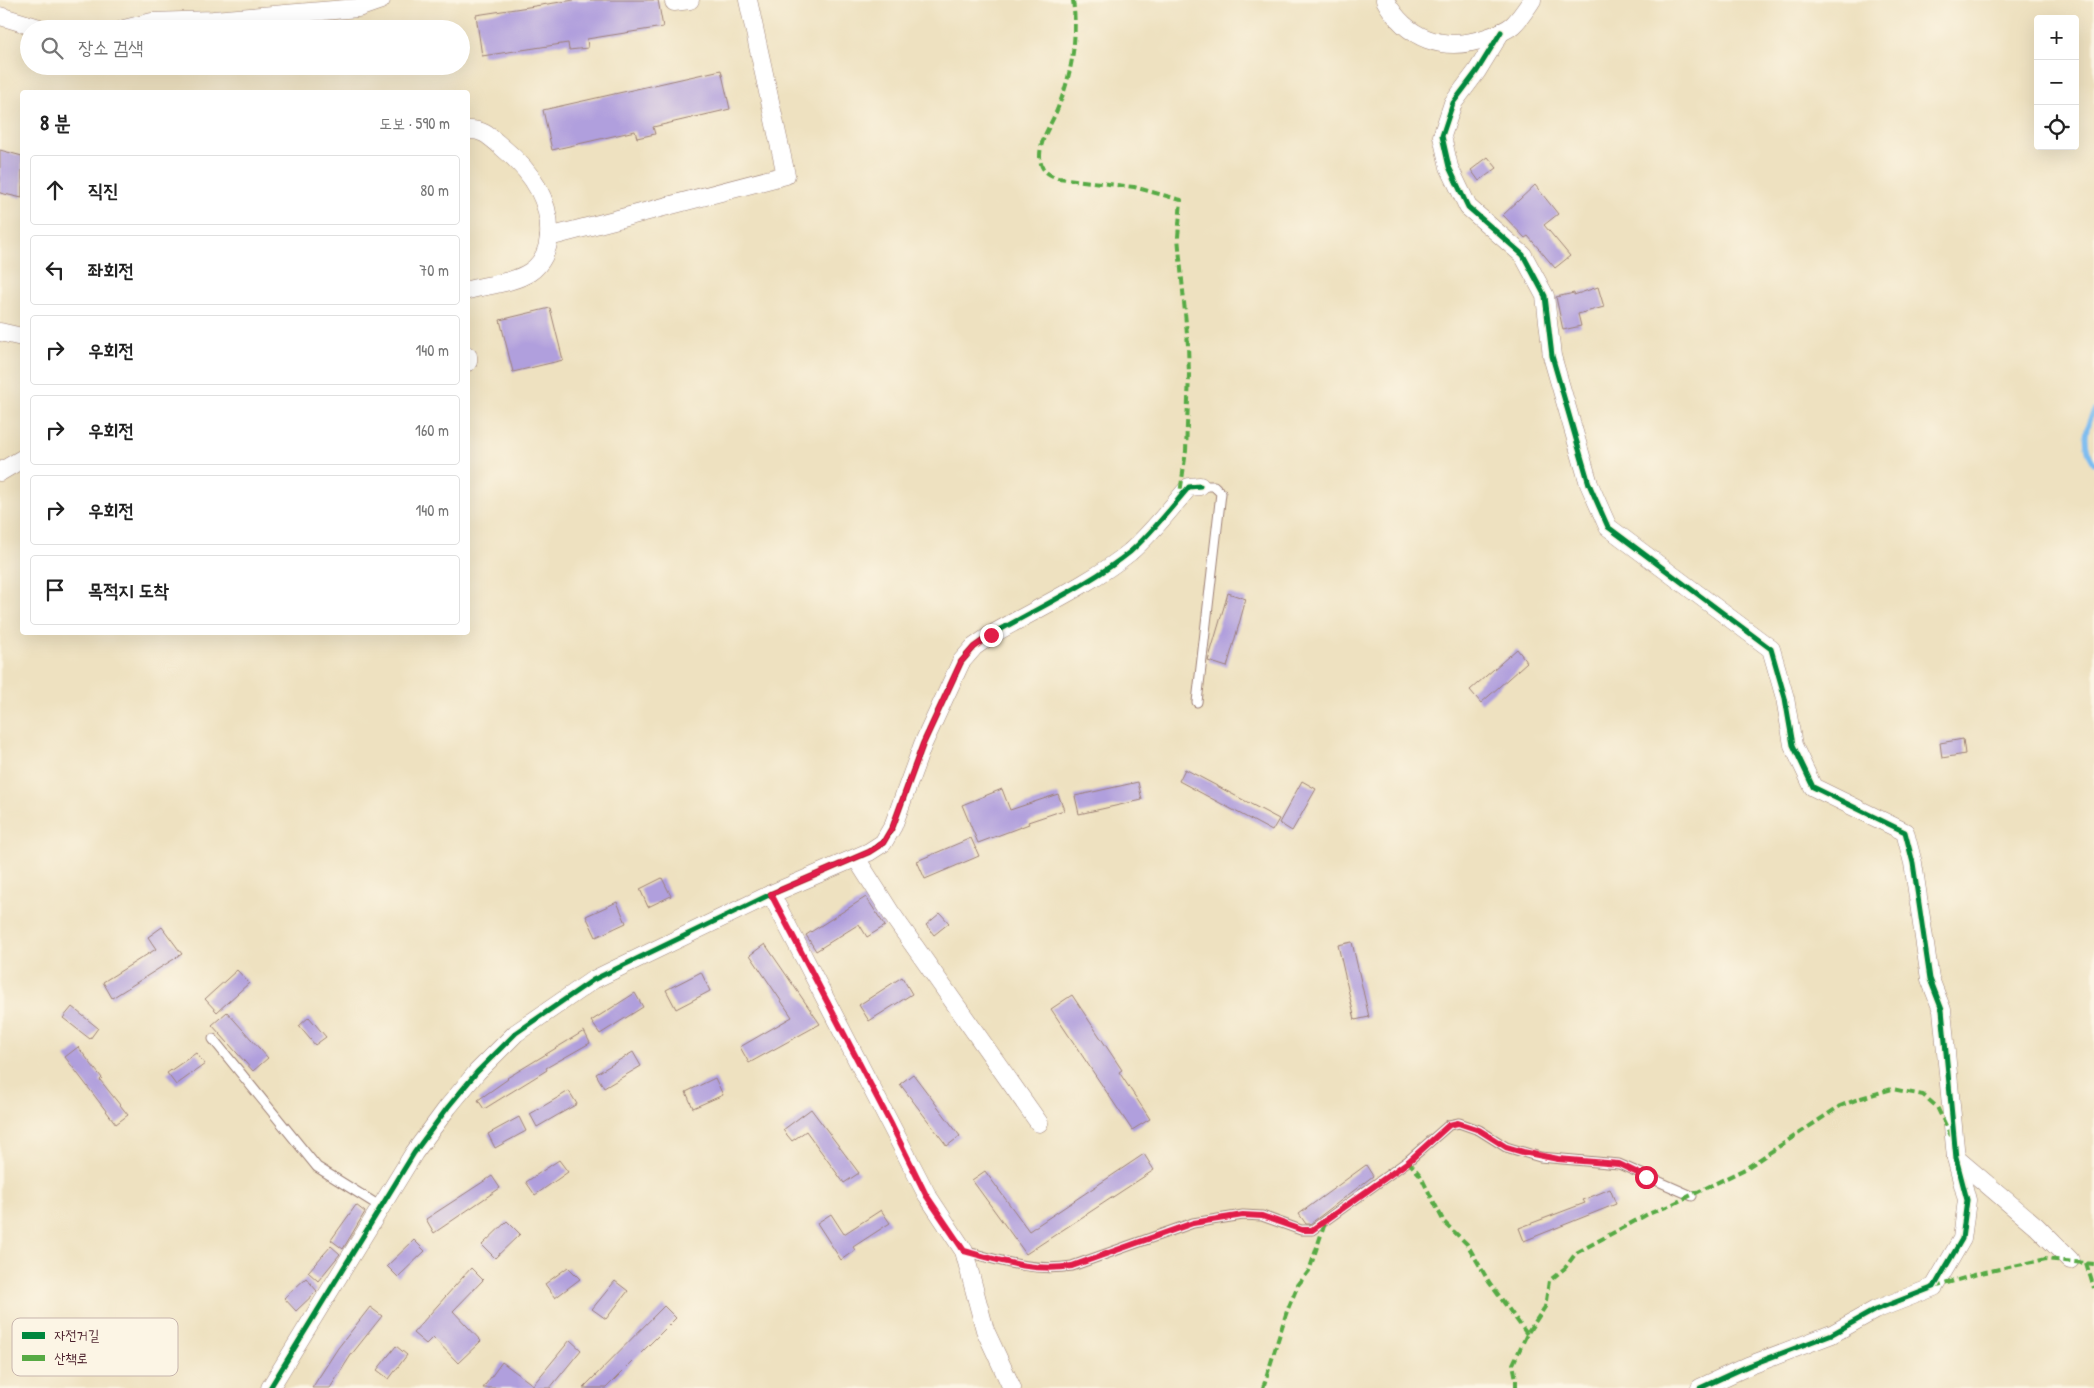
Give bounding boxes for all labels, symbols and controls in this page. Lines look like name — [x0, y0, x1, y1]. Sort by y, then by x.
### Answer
map controls — [2034, 15, 2079, 150]
button: + — [2034, 15, 2079, 60]
search box — [20, 20, 470, 75]
icon: search — [38, 34, 66, 62]
text: 장소 검색 — [78, 34, 144, 60]
button: − — [2034, 60, 2079, 105]
button: locate — [2034, 105, 2079, 150]
text: 8 분 — [40, 108, 71, 137]
text: 도보 · 590 m — [379, 112, 450, 134]
icon: ahead — [41, 176, 69, 204]
text: 직진 — [88, 177, 119, 203]
text: 80 m — [420, 179, 449, 201]
icon: left — [41, 256, 69, 284]
text: 좌회전 — [88, 257, 134, 283]
text: 70 m — [419, 259, 449, 281]
icon: right — [41, 336, 69, 364]
text: 우회전 — [88, 337, 134, 363]
text: 140 m — [415, 339, 449, 361]
icon: right — [41, 416, 69, 444]
text: 우회전 — [88, 417, 134, 443]
text: 160 m — [415, 419, 449, 441]
icon: right — [41, 496, 69, 524]
text: 우회전 — [88, 497, 134, 523]
text: 140 m — [415, 499, 449, 521]
icon: arrive — [41, 576, 69, 604]
text: 목적지 도착 — [88, 577, 169, 603]
route end — [980, 624, 1003, 647]
route start — [1635, 1166, 1658, 1189]
legend — [12, 1318, 178, 1376]
text: 자전거길 — [54, 1325, 100, 1344]
text: 산책로 — [54, 1348, 88, 1367]

